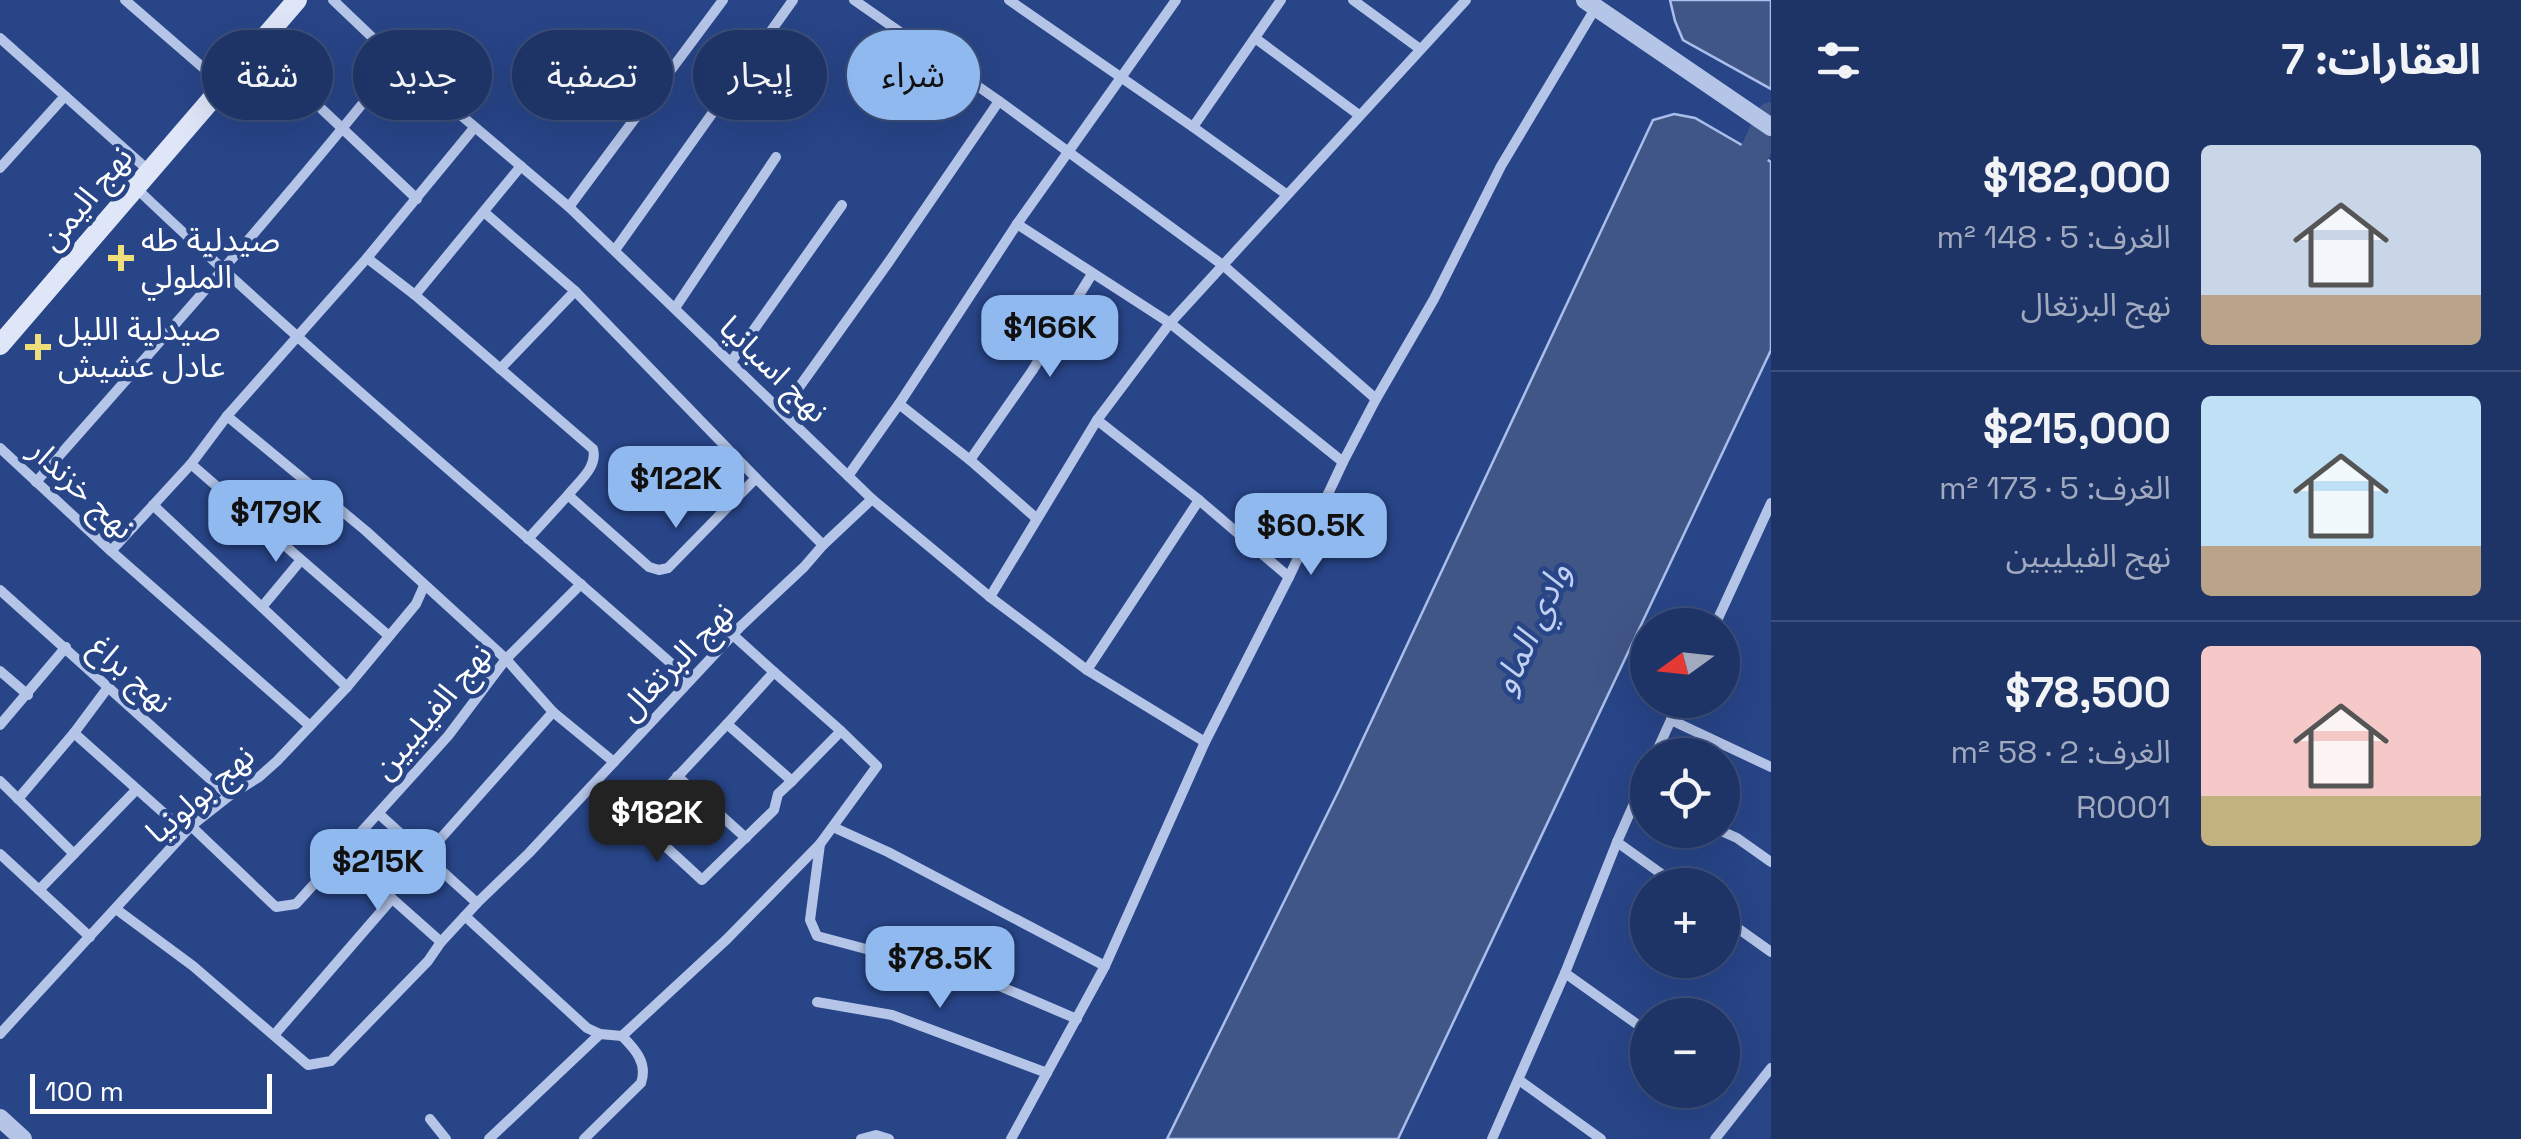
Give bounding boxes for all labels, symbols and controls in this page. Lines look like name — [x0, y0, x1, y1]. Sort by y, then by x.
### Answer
chip: شقة — [202, 30, 333, 120]
chip: جديد — [353, 30, 492, 120]
chip: تصفية — [512, 30, 673, 120]
chip: إيجار — [693, 30, 827, 120]
chip: شراء — [847, 30, 980, 120]
icon: filters — [1811, 33, 1866, 88]
text: العقارات: 7 — [2281, 33, 2481, 86]
street label: نهج اليمن — [31, 138, 144, 261]
text: $182,000 — [1983, 151, 2171, 204]
icon: home — [2281, 185, 2401, 305]
text: الغرف: 5 · 148 m² — [1937, 217, 2171, 257]
place label: صيدلية طه الملولي — [141, 220, 280, 301]
marker: صيدلية طه الملولي — [110, 247, 132, 269]
text: نهج البرتغال — [2021, 285, 2171, 325]
pin: $166K — [980, 295, 1120, 380]
street label: نهج اسبانيا — [708, 307, 837, 434]
text: $166K — [1003, 307, 1097, 347]
place label: صيدلية الليل عادل عشيش — [58, 309, 225, 386]
marker: صيدلية الليل عادل عشيش — [27, 336, 49, 358]
text: $215,000 — [1983, 402, 2171, 455]
street label: نهج خزندار — [18, 430, 143, 551]
icon: home — [2281, 436, 2401, 556]
pin: $122K — [606, 446, 746, 531]
text: $122K — [630, 458, 722, 498]
text: الغرف: 5 · 173 m² — [1939, 468, 2171, 508]
pin: $179K — [206, 480, 346, 565]
text: $179K — [230, 492, 322, 532]
pin: $60.5K — [1230, 493, 1392, 578]
text: $60.5K — [1257, 505, 1365, 545]
text: نهج الفيليبين — [2006, 536, 2171, 576]
water label: وادي الماو — [1482, 555, 1585, 703]
street label: نهج البرتغال — [609, 593, 745, 732]
north arrow — [1630, 608, 1740, 718]
map controls — [1630, 608, 1740, 1108]
street label: نهج براغ — [79, 626, 182, 725]
street label: نهج الفيليبين — [364, 635, 504, 790]
text: $78,500 — [2005, 666, 2171, 719]
icon: home — [2281, 686, 2401, 806]
text: الغرف: 2 · 58 m² — [1951, 732, 2171, 772]
street label: نهج بولونيا — [138, 736, 265, 855]
button: locate — [1630, 738, 1740, 848]
pin: $182K — [587, 780, 727, 865]
text: R0001 — [2076, 787, 2171, 827]
text: $182K — [611, 792, 703, 832]
pin: $215K — [308, 829, 448, 914]
text: $215K — [332, 841, 424, 881]
button: + — [1630, 868, 1740, 978]
pin: $78.5K — [859, 926, 1021, 1011]
text: $78.5K — [887, 938, 993, 978]
button: − — [1630, 998, 1740, 1108]
scale bar — [30, 1069, 272, 1114]
text: 100 m — [45, 1073, 124, 1109]

